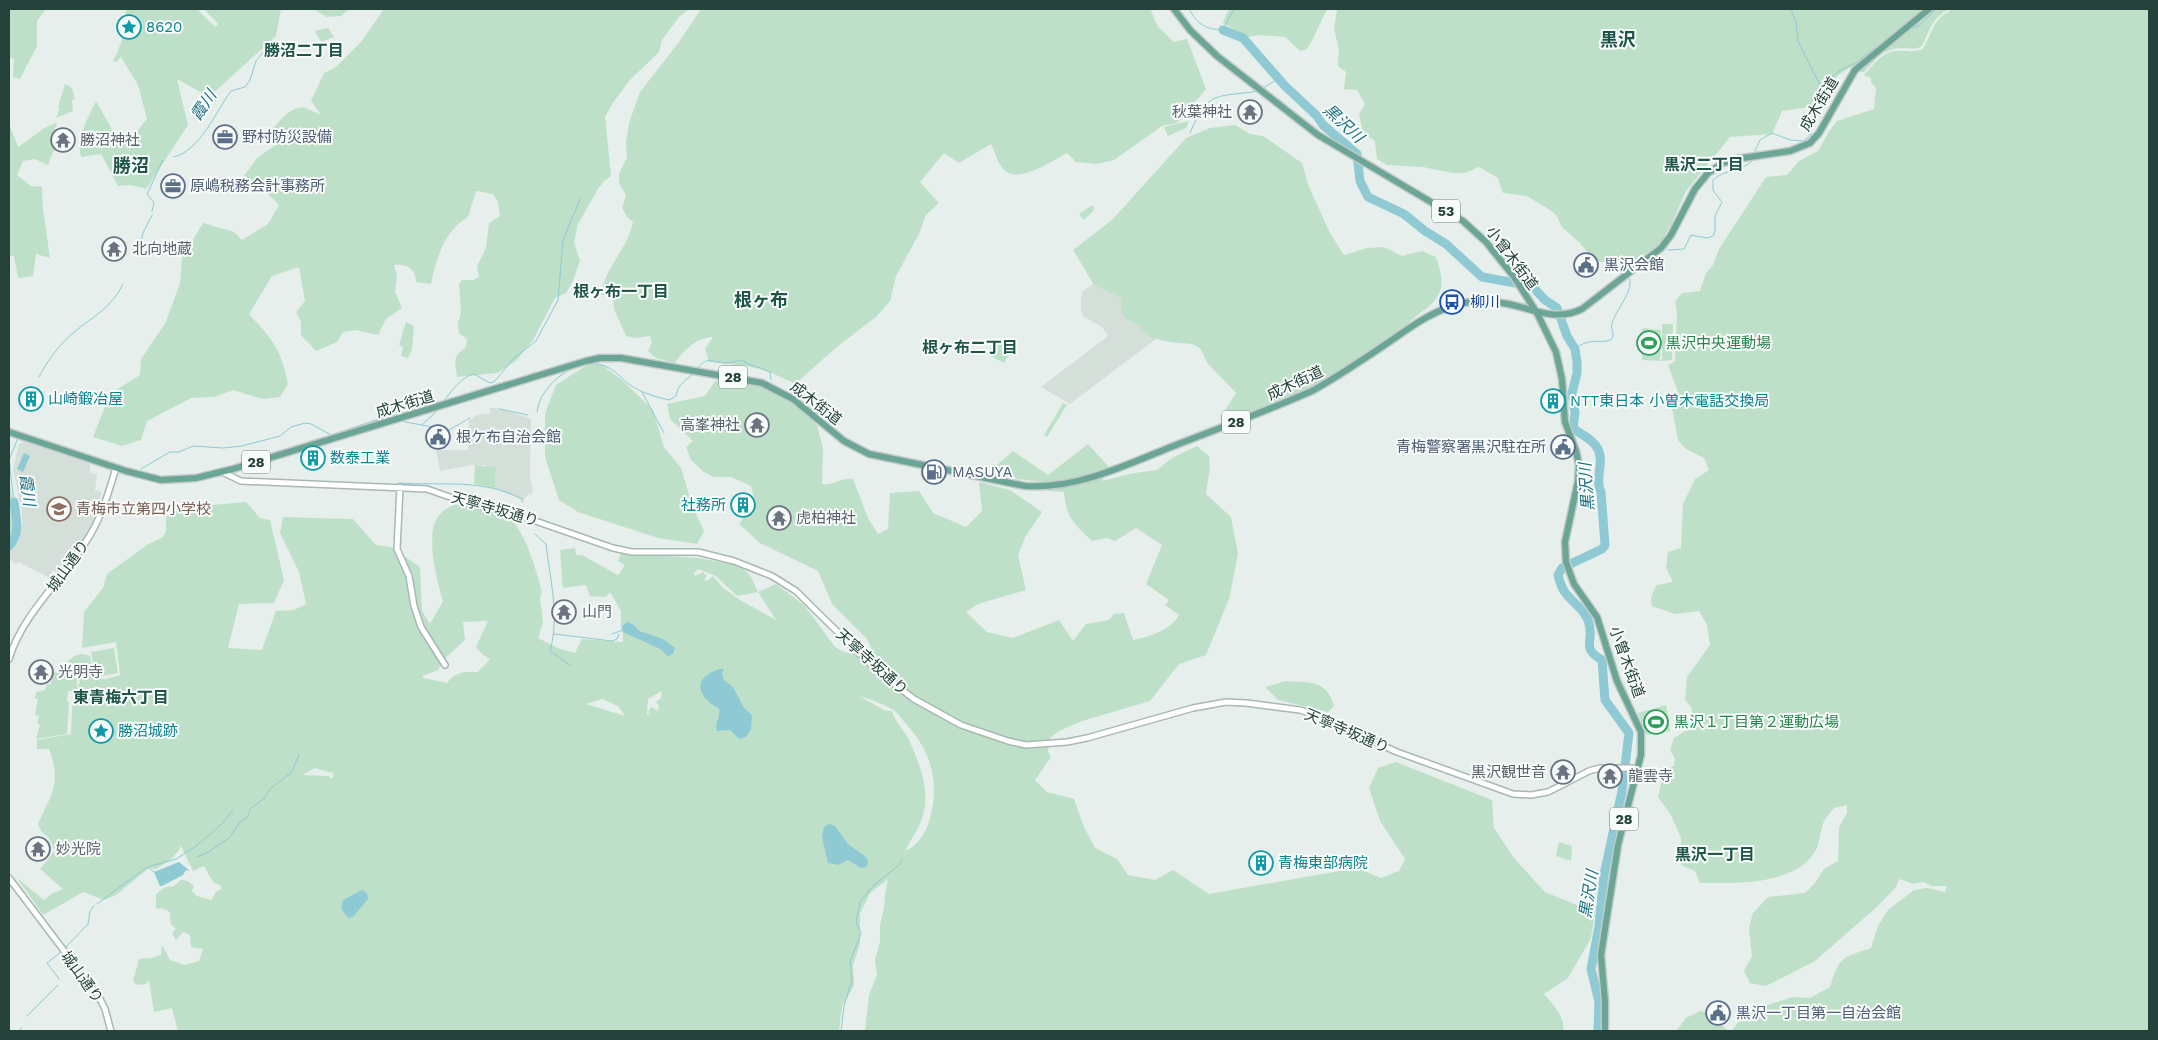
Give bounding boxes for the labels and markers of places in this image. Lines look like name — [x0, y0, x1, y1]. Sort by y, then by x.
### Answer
place icon: 8620 — [116, 14, 142, 40]
place label: 8620 — [146, 18, 182, 36]
temple icon: 秋葉神社 — [1237, 99, 1263, 125]
place label: 秋葉神社 — [1172, 103, 1232, 121]
office icon: 野村防災設備 — [212, 124, 238, 150]
temple icon: 勝沼神社 — [50, 127, 76, 153]
place label: 野村防災設備 — [242, 128, 332, 146]
place label: 勝沼神社 — [80, 131, 140, 149]
office icon: 原嶋税務会計事務所 — [160, 173, 186, 199]
place label: 原嶋税務会計事務所 — [190, 177, 325, 195]
temple icon: 北向地蔵 — [101, 236, 127, 262]
place label: 北向地蔵 — [132, 240, 192, 258]
public building icon: 黒沢会館 — [1573, 252, 1599, 278]
place label: 黒沢会館 — [1604, 256, 1664, 274]
bus stop icon: 柳川 — [1439, 289, 1465, 315]
place label: 柳川 — [1470, 293, 1500, 311]
sports icon: 黒沢中央運動場 — [1636, 330, 1662, 356]
place label: 黒沢中央運動場 — [1666, 334, 1771, 352]
building icon: 山崎鍛冶屋 — [18, 386, 44, 412]
building icon: NTT東日本 小曽木電話交換局 — [1540, 388, 1566, 414]
place label: 山崎鍛冶屋 — [48, 390, 123, 408]
place label: NTT東日本 小曽木電話交換局 — [1570, 392, 1769, 410]
temple icon: 高峯神社 — [744, 412, 770, 438]
place label: 高峯神社 — [680, 416, 740, 434]
public building icon: 根ケ布自治会館 — [425, 424, 451, 450]
place label: 根ケ布自治会館 — [456, 428, 561, 446]
public building icon: 青梅警察署黒沢駐在所 — [1550, 434, 1576, 460]
place label: 青梅警察署黒沢駐在所 — [1396, 438, 1546, 456]
building icon: 数泰工業 — [300, 445, 326, 471]
place label: 数泰工業 — [330, 449, 390, 467]
fuel station icon: MASUYA — [921, 459, 947, 485]
place label: MASUYA — [952, 463, 1012, 481]
building icon: 社務所 — [730, 492, 756, 518]
school or university icon: 青梅市立第四小学校 — [46, 496, 72, 522]
place label: 社務所 — [681, 496, 726, 514]
place label: 青梅市立第四小学校 — [76, 500, 211, 518]
temple icon: 虎柏神社 — [766, 505, 792, 531]
place label: 虎柏神社 — [796, 509, 856, 527]
temple icon: 山門 — [551, 599, 577, 625]
place label: 山門 — [582, 603, 612, 621]
temple icon: 光明寺 — [28, 659, 54, 685]
place label: 光明寺 — [58, 663, 103, 681]
sports icon: 黒沢１丁目第２運動広場 — [1643, 709, 1669, 735]
place label: 黒沢１丁目第２運動広場 — [1674, 713, 1839, 731]
place icon: 勝沼城跡 — [88, 718, 114, 744]
place label: 勝沼城跡 — [118, 722, 178, 740]
temple icon: 黒沢観世音 — [1550, 759, 1576, 785]
place label: 黒沢観世音 — [1471, 763, 1546, 781]
temple icon: 龍雲寺 — [1597, 763, 1623, 789]
place label: 龍雲寺 — [1628, 767, 1673, 785]
temple icon: 妙光院 — [25, 836, 51, 862]
place label: 妙光院 — [56, 840, 101, 858]
building icon: 青梅東部病院 — [1248, 850, 1274, 876]
place label: 青梅東部病院 — [1278, 854, 1368, 872]
public building icon: 黒沢一丁目第一自治会館 — [1705, 1000, 1731, 1026]
place label: 黒沢一丁目第一自治会館 — [1736, 1004, 1901, 1022]

